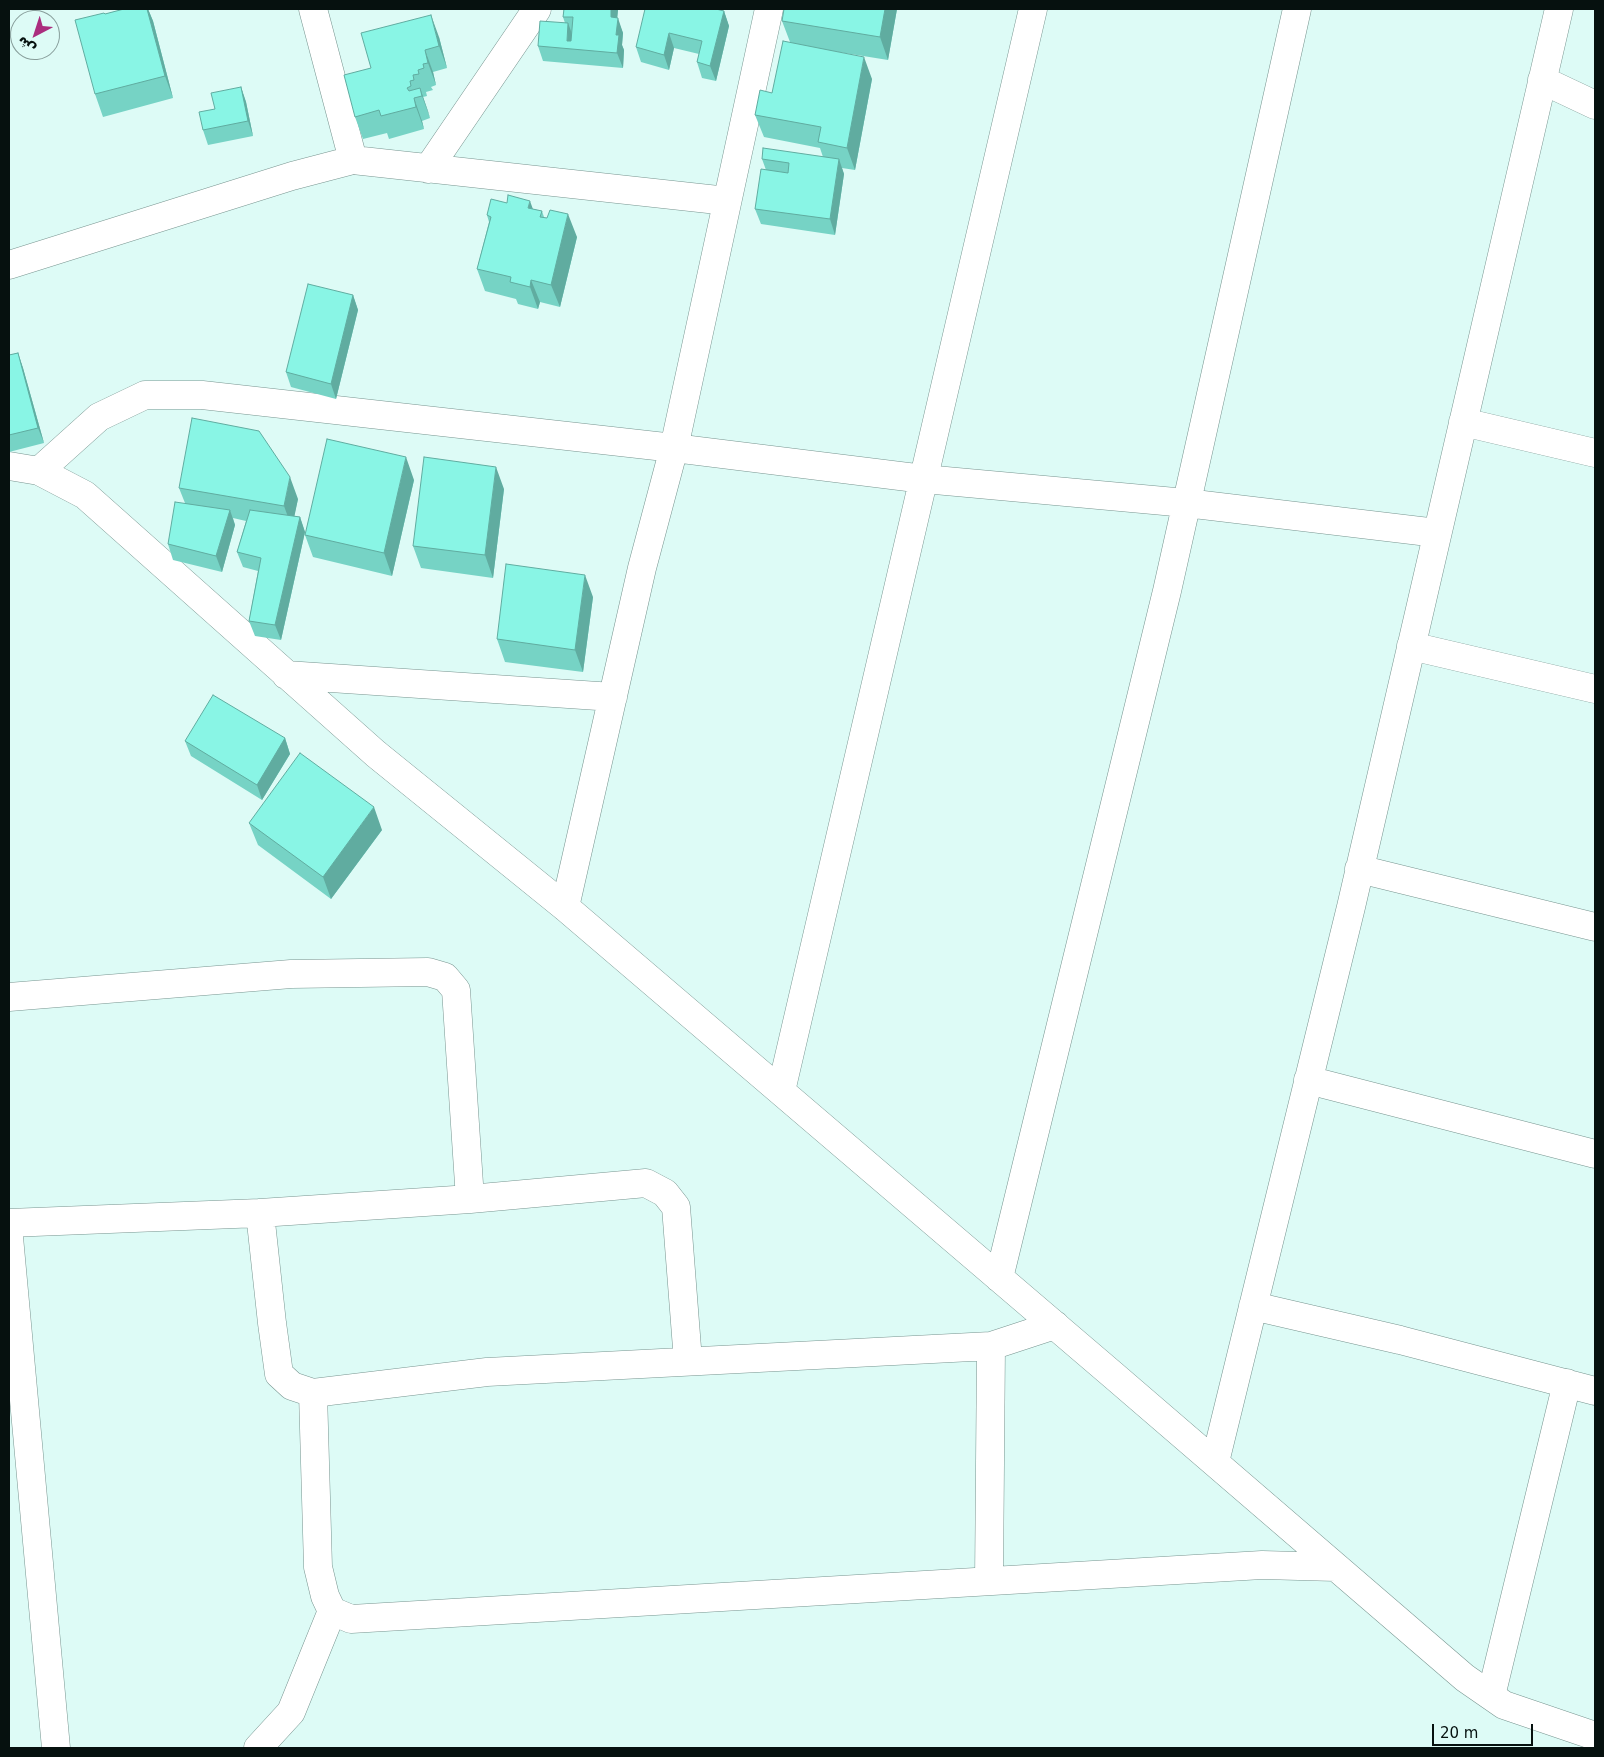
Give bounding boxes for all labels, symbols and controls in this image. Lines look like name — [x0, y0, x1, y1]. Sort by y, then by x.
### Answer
north arrow — [10, 10, 60, 60]
text: ش — [13, 33, 39, 58]
scale bar — [1434, 1714, 1535, 1746]
text: 20 m — [1440, 1724, 1478, 1742]

